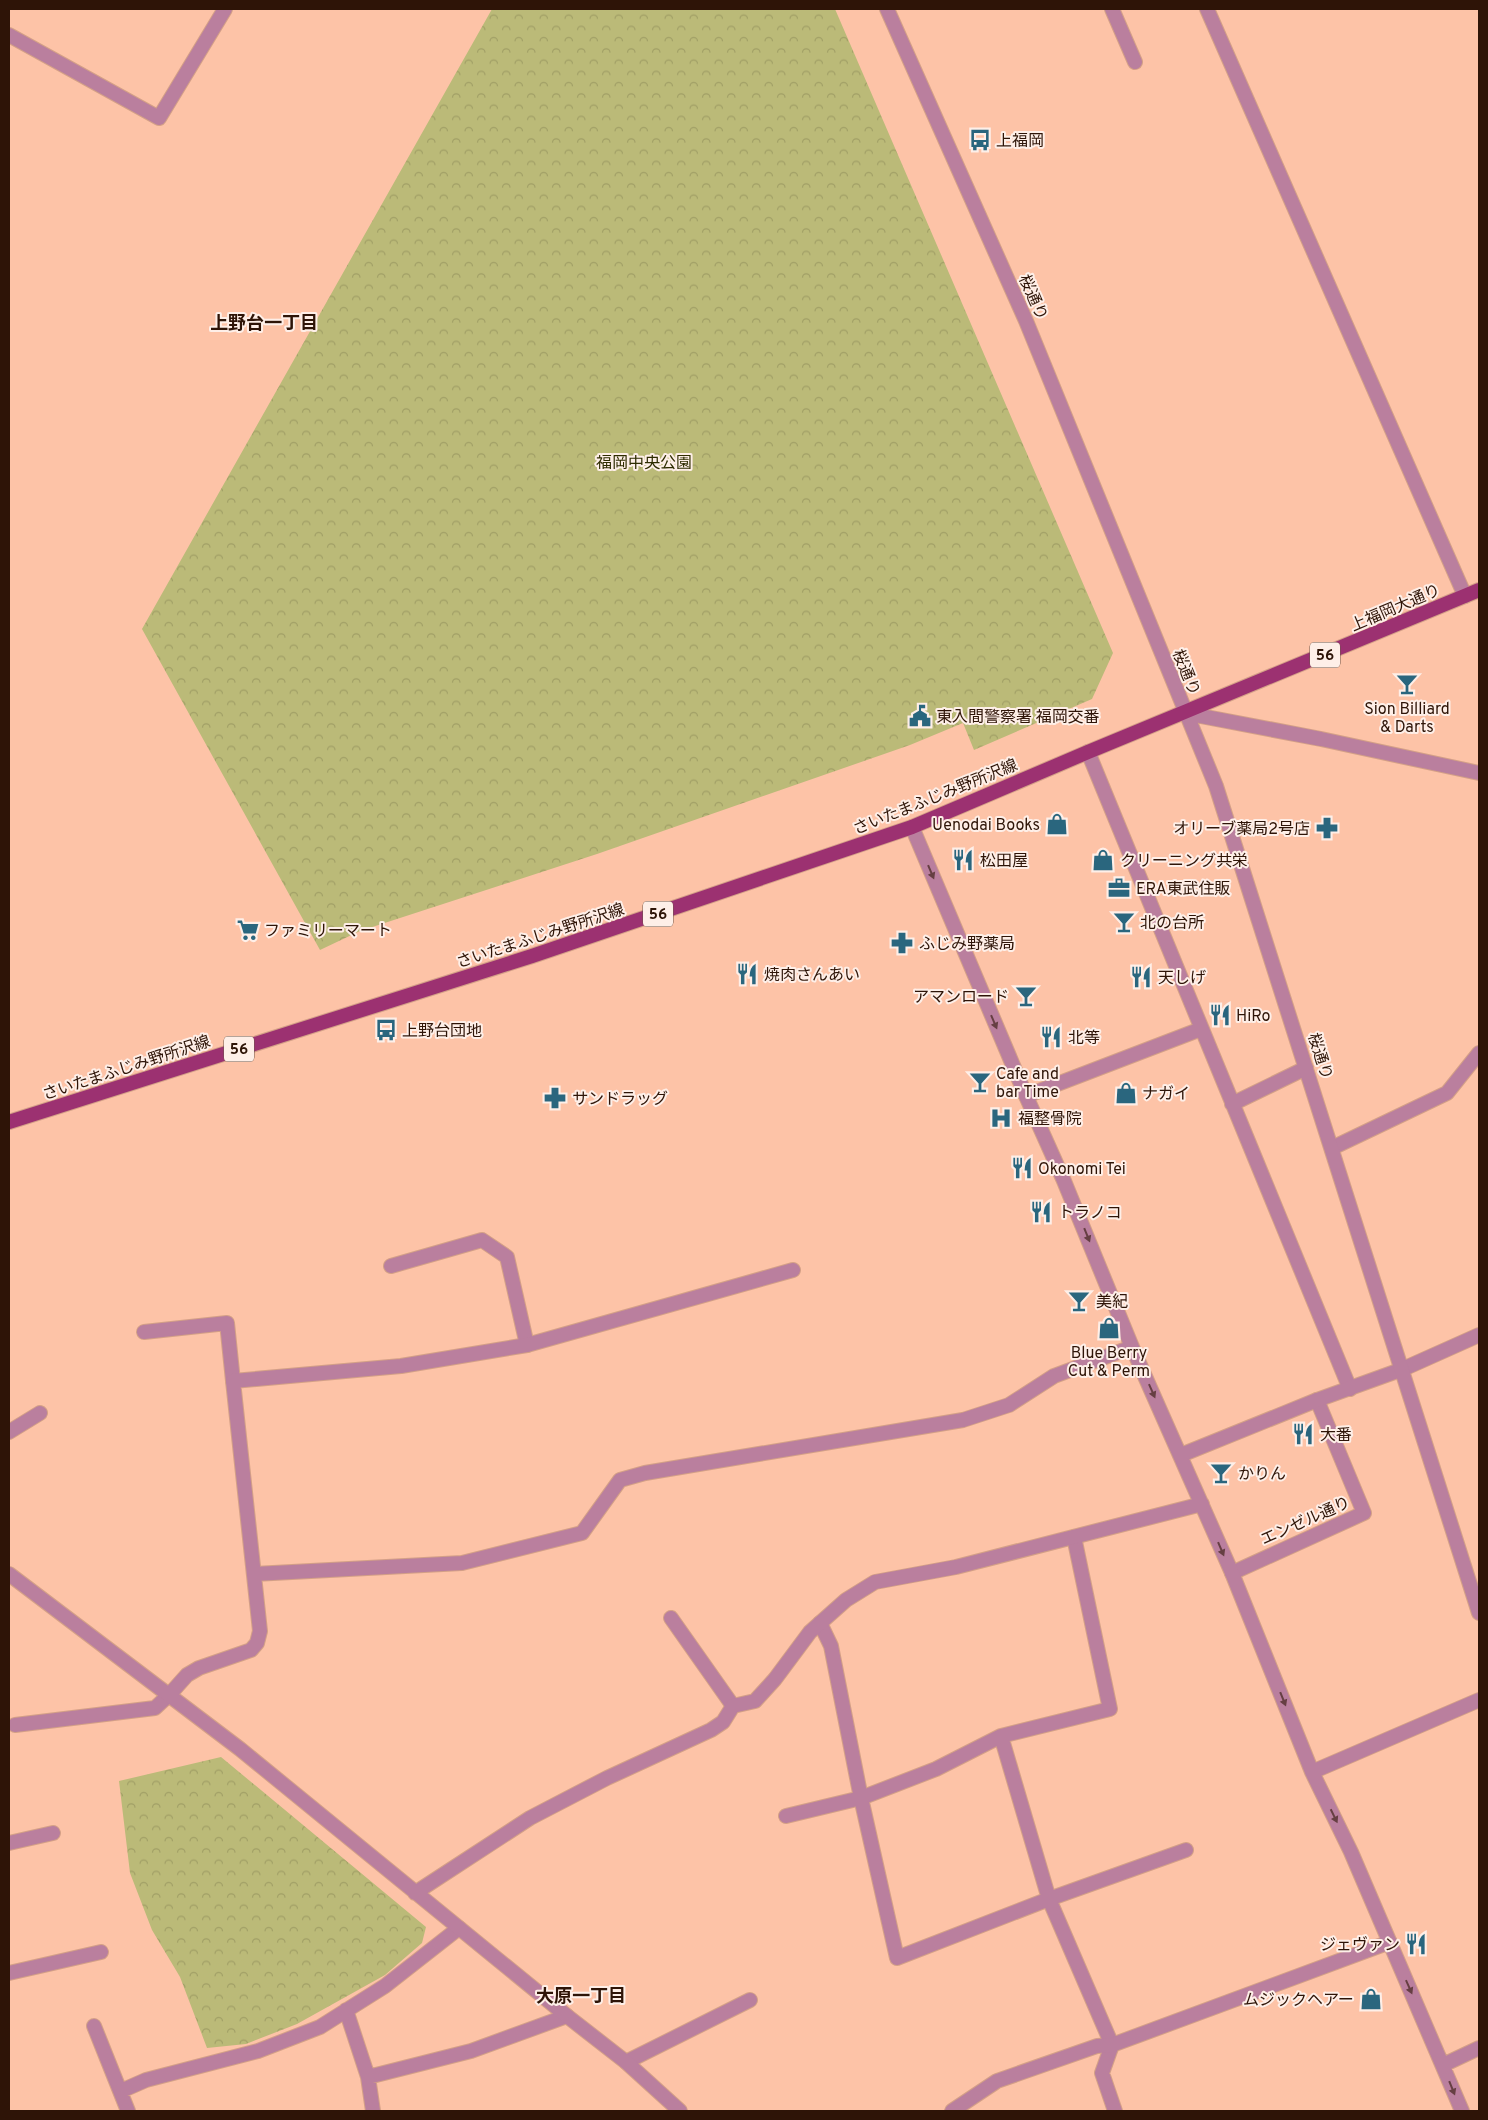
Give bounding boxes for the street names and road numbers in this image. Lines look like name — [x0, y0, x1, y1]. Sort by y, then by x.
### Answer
street label: 桜通り — [1013, 272, 1051, 324]
street label: 上福岡大通り — [1348, 581, 1444, 637]
road number: 56 — [1310, 642, 1340, 668]
street label: 桜通り — [1167, 647, 1203, 699]
street label: さいたまふじみ野所沢線 — [851, 756, 1021, 840]
street label: さいたまふじみ野所沢線 — [454, 900, 627, 974]
road number: 56 — [643, 902, 673, 926]
street label: 桜通り — [1302, 1031, 1336, 1083]
street label: さいたまふじみ野所沢線 — [40, 1032, 213, 1106]
road number: 56 — [224, 1036, 254, 1062]
street label: エンゼル通り — [1258, 1493, 1354, 1550]

